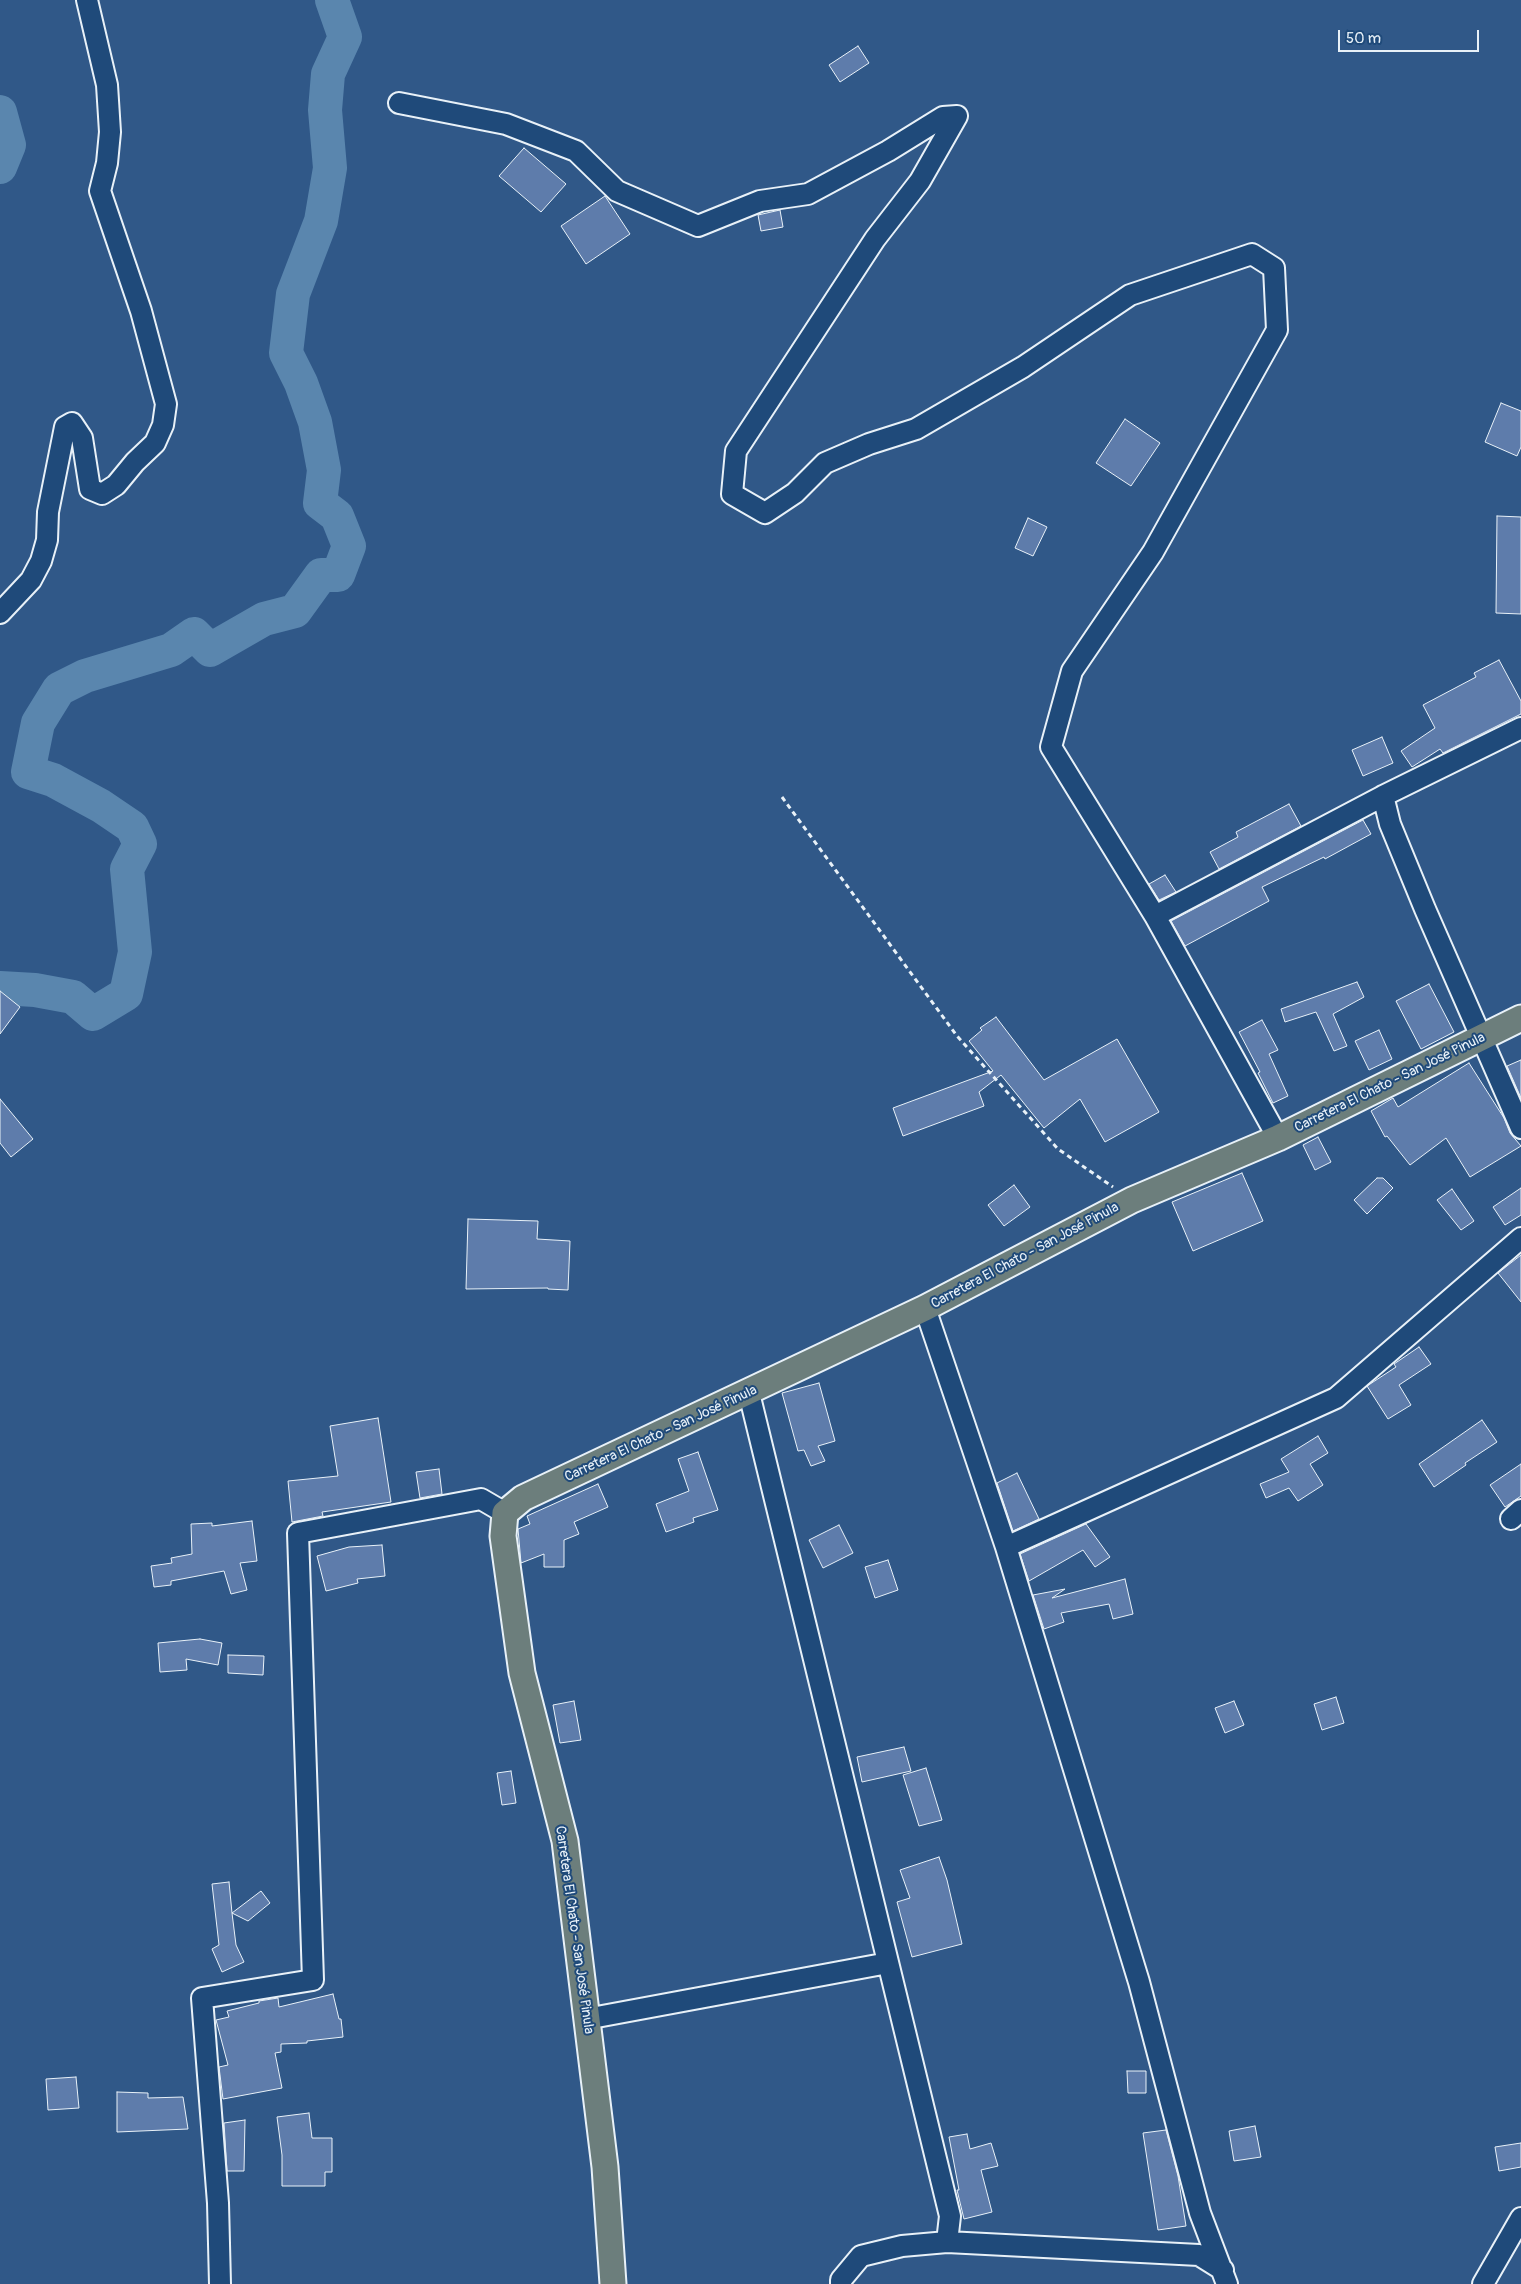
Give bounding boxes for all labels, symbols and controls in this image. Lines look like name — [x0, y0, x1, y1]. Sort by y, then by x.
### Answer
scale bar — [1341, 20, 1482, 52]
text: 50 m — [1346, 29, 1381, 48]
street label: Carretera El Chato - San José Pinula — [1292, 1029, 1488, 1137]
street label: Carretera El Chato - San José Pinula — [928, 1199, 1122, 1313]
street label: Carretera El Chato - San José Pinula — [562, 1382, 760, 1486]
street label: Carretera El Chato - San José Pinula — [551, 1825, 597, 2035]

